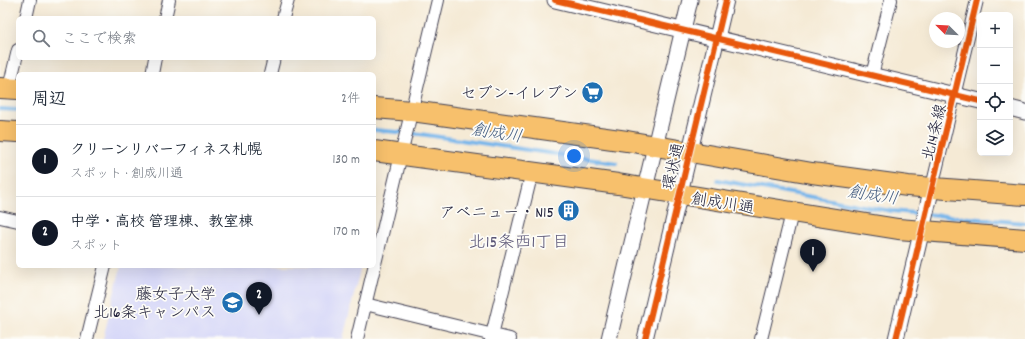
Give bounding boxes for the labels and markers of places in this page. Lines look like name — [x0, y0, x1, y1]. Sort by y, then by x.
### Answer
supermarket icon: セブン-イレブン — [580, 79, 606, 105]
place label: セブン-イレブン — [461, 83, 578, 106]
building icon: アベニュー・N15 — [556, 198, 582, 224]
place label: アベニュー・N15 — [439, 202, 554, 225]
pin: 1 — [800, 239, 826, 272]
pin: 2 — [246, 282, 272, 315]
place label: 藤女子大学 北16条キャンパス — [93, 284, 216, 325]
school or university icon: 藤女子大学 北16条キャンパス — [219, 289, 245, 315]

